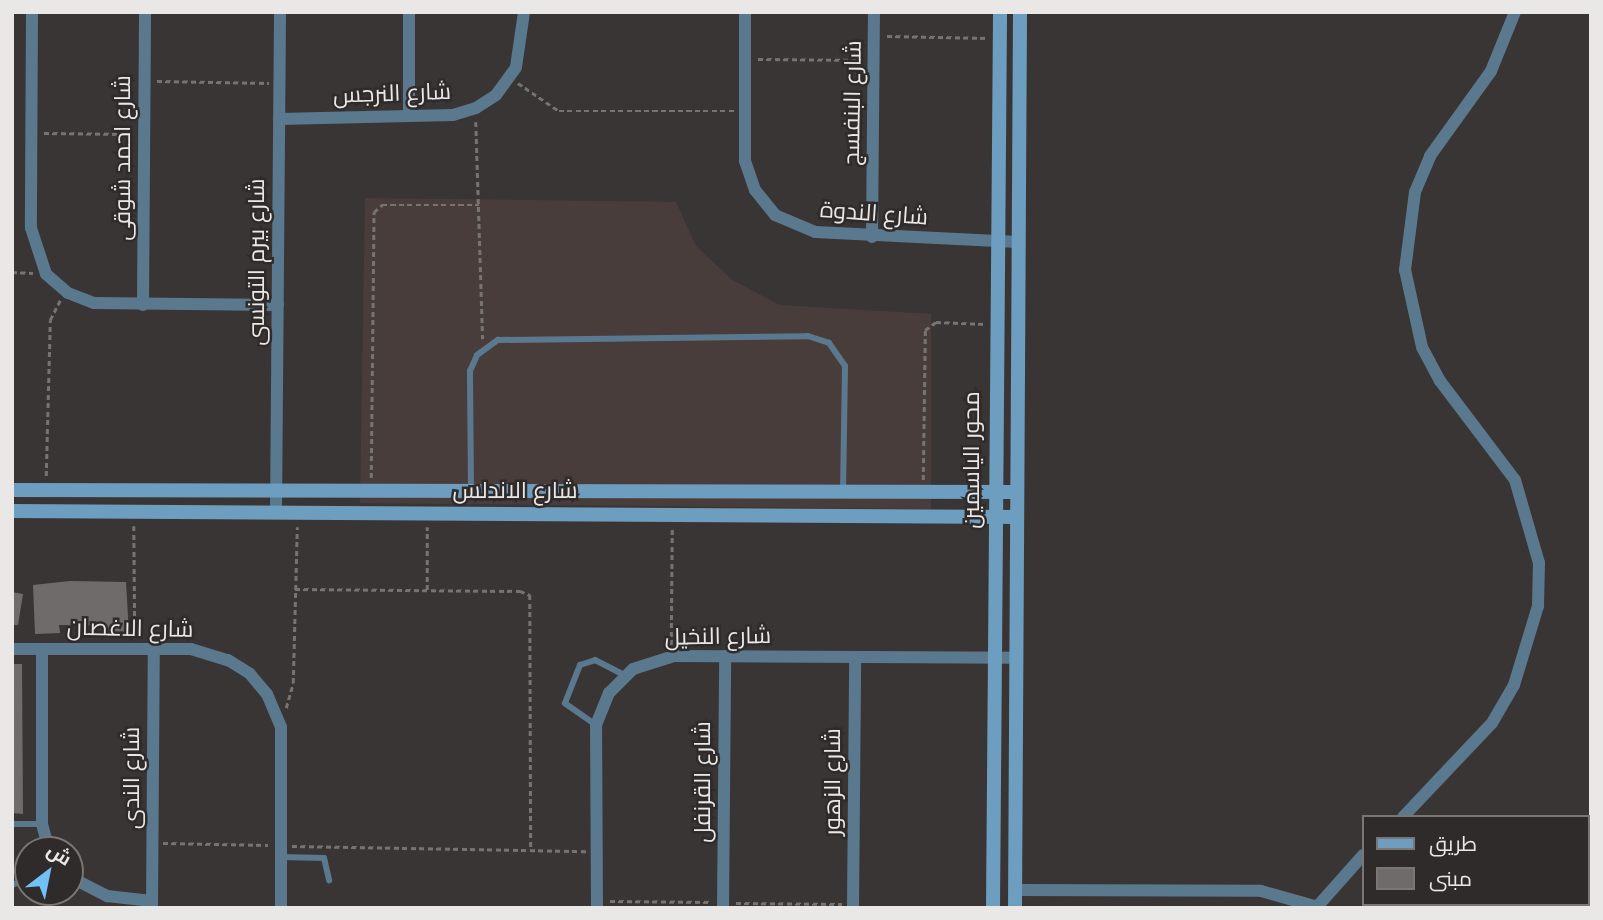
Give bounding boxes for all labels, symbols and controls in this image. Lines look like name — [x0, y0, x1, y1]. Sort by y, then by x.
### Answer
street label: شارع البنفسج — [838, 40, 868, 166]
street label: شارع احمد شوقى — [109, 75, 137, 241]
street label: شارع النرجس — [332, 78, 452, 110]
street label: شارع بيرم التونسى — [243, 178, 271, 346]
street label: شارع الندوة — [819, 196, 929, 232]
street label: محور الياسمين — [958, 391, 986, 529]
street label: شارع الاندلس — [453, 477, 577, 505]
street label: شارع الاغصان — [66, 614, 194, 644]
street label: شارع النخيل — [665, 622, 771, 652]
street label: شارع القرنفل — [689, 721, 717, 843]
street label: شارع الندى — [118, 727, 146, 829]
street label: شارع الزهور — [819, 728, 847, 836]
legend — [1362, 815, 1589, 906]
text: طريق — [1429, 832, 1477, 857]
north arrow — [14, 836, 84, 906]
text: ش — [43, 839, 75, 871]
text: مبنى — [1429, 867, 1472, 892]

